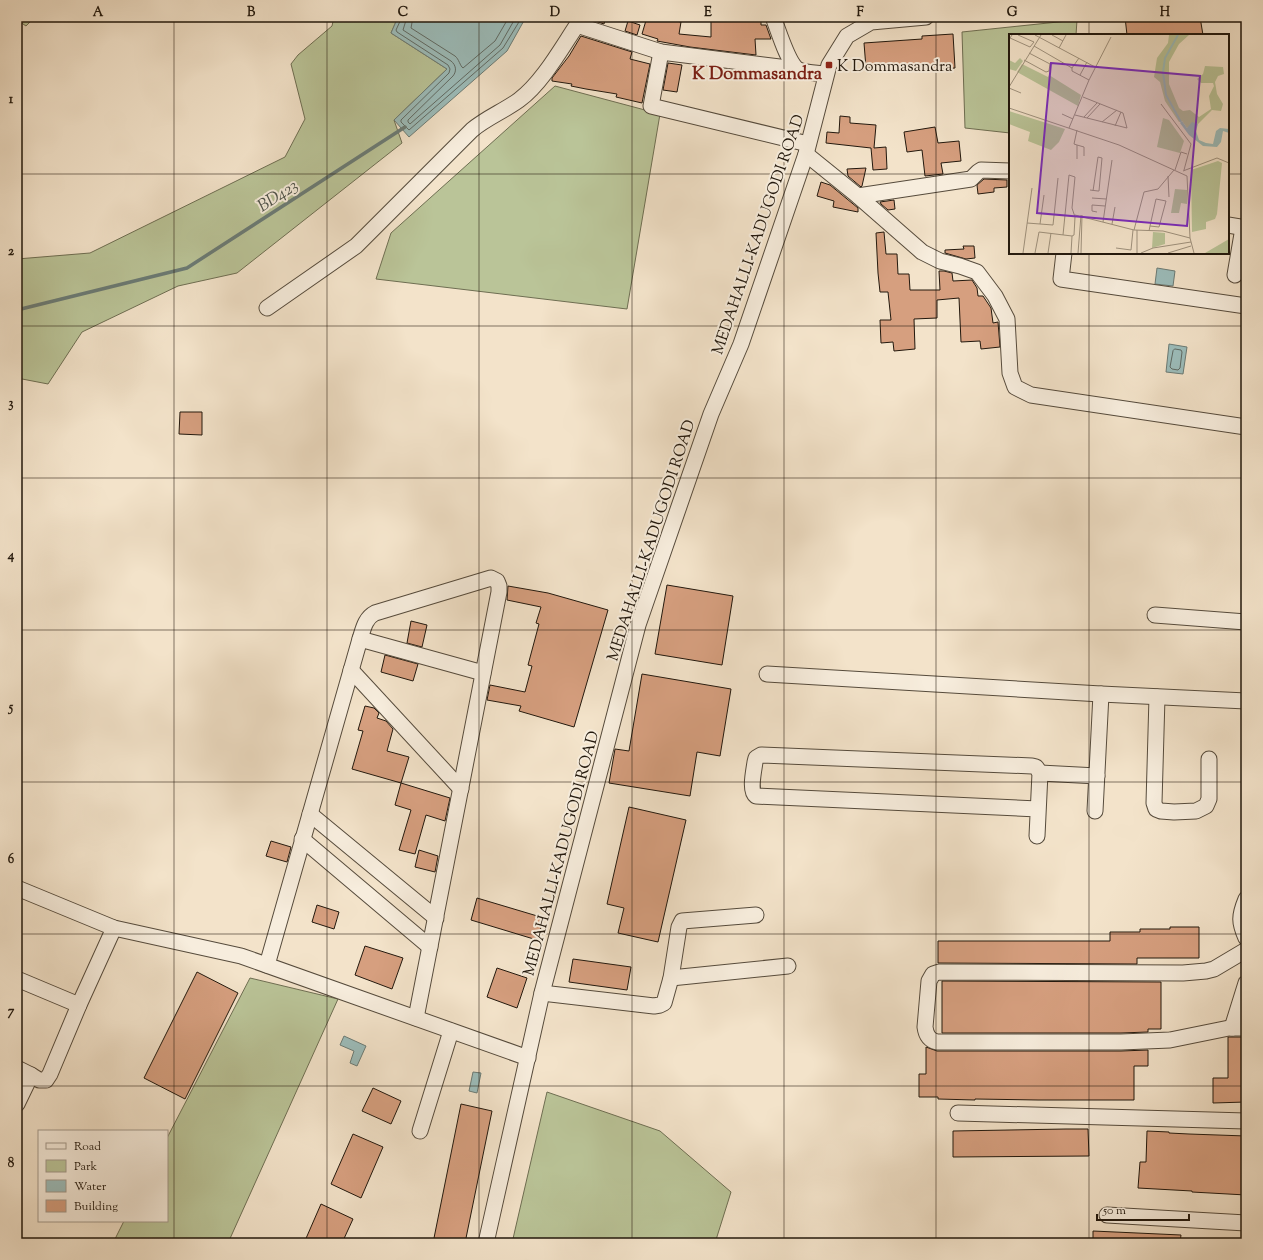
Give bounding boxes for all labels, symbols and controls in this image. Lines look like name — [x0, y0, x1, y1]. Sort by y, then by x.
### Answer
text: A — [93, 4, 104, 22]
text: B — [247, 4, 256, 22]
text: C — [398, 4, 408, 22]
text: D — [550, 4, 560, 22]
text: E — [704, 4, 712, 22]
text: F — [856, 4, 864, 22]
text: G — [1007, 4, 1018, 22]
text: H — [1160, 4, 1171, 22]
inset map — [1009, 34, 1229, 254]
place label: K Dommasandra — [837, 56, 953, 79]
marker: K Dommasandra — [824, 60, 834, 70]
district label: K Dommasandra — [692, 62, 823, 88]
text: 1 — [9, 91, 14, 109]
street label: MEDAHALLI-KADUGODI ROAD — [707, 112, 811, 358]
water label: BD423 — [253, 174, 303, 219]
text: 2 — [8, 243, 15, 261]
text: 3 — [8, 395, 14, 413]
street label: MEDAHALLI-KADUGODI ROAD — [602, 417, 702, 665]
text: 4 — [7, 547, 15, 565]
text: 5 — [8, 699, 14, 717]
street label: MEDAHALLI-KADUGODI ROAD — [519, 729, 606, 979]
text: 6 — [8, 851, 15, 869]
text: 7 — [8, 1003, 15, 1021]
legend — [38, 1130, 168, 1222]
text: Road — [74, 1138, 101, 1156]
text: 8 — [8, 1155, 15, 1173]
text: Park — [74, 1158, 97, 1176]
text: Water — [74, 1178, 107, 1196]
scale bar — [1097, 1196, 1189, 1222]
text: Building — [74, 1198, 118, 1216]
text: 50 m — [1102, 1202, 1126, 1220]

